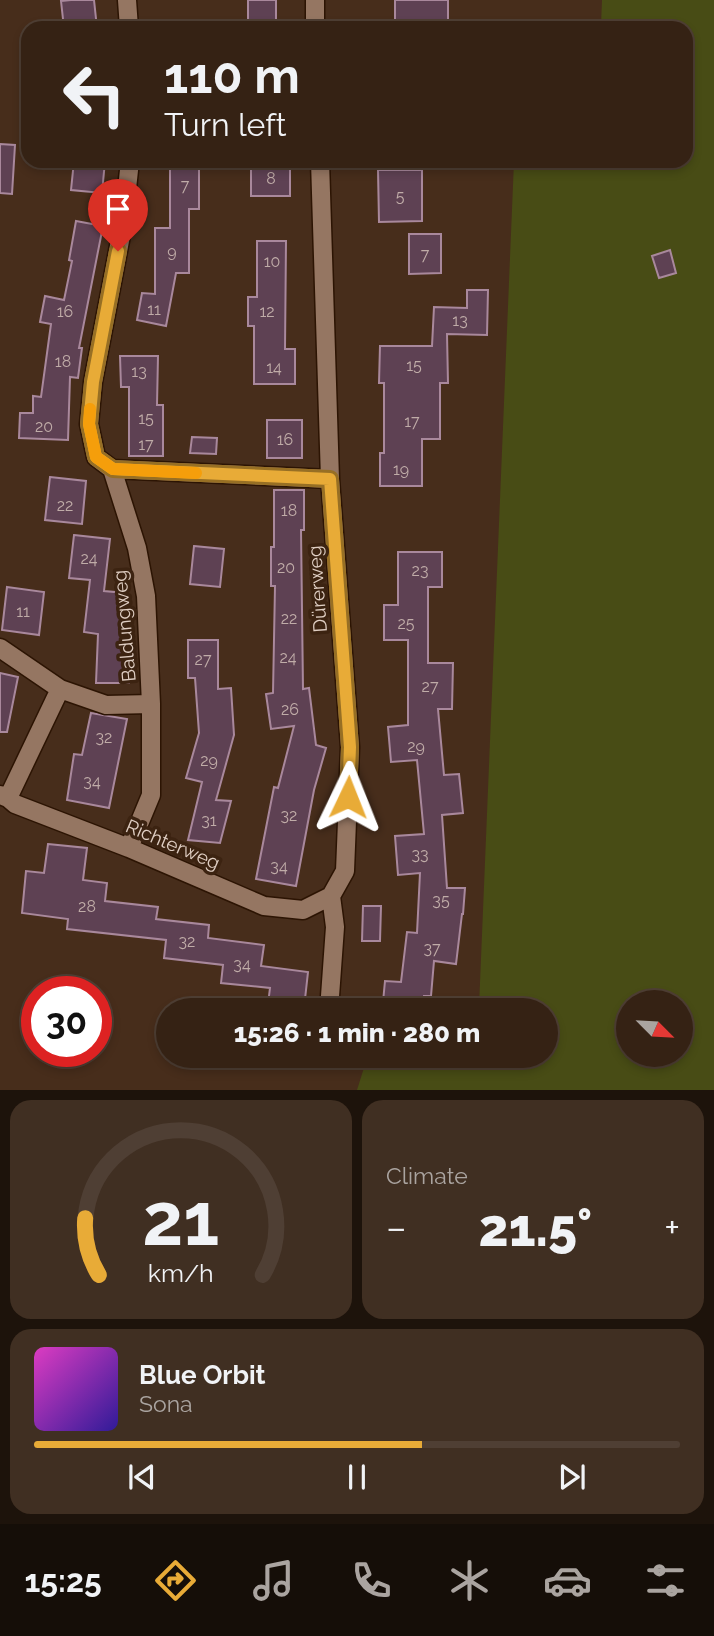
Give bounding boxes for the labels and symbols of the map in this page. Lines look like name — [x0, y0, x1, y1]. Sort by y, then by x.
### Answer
house number: 8 — [266, 169, 276, 188]
house number: 7 — [181, 176, 190, 195]
pin — [88, 179, 148, 251]
house number: 5 — [396, 187, 405, 206]
house number: 9 — [167, 242, 177, 261]
house number: 7 — [421, 245, 430, 264]
house number: 10 — [264, 252, 280, 271]
house number: 11 — [147, 300, 161, 319]
house number: 16 — [57, 302, 73, 321]
house number: 12 — [259, 302, 275, 321]
house number: 13 — [452, 311, 468, 330]
house number: 18 — [55, 352, 71, 371]
house number: 15 — [406, 356, 422, 375]
house number: 14 — [266, 358, 282, 377]
house number: 13 — [131, 362, 147, 381]
house number: 15 — [138, 409, 154, 428]
house number: 17 — [404, 412, 420, 431]
house number: 20 — [35, 417, 53, 436]
house number: 16 — [277, 430, 293, 449]
house number: 17 — [138, 435, 154, 454]
house number: 19 — [393, 460, 409, 479]
house number: 22 — [57, 496, 73, 515]
house number: 18 — [281, 501, 297, 520]
street label: Dürerweg — [303, 545, 331, 633]
house number: 24 — [80, 549, 98, 568]
house number: 20 — [277, 558, 295, 577]
house number: 23 — [412, 561, 428, 580]
street label: Baldungweg — [108, 569, 140, 683]
house number: 11 — [16, 602, 30, 621]
house number: 22 — [281, 609, 297, 628]
house number: 25 — [397, 614, 415, 633]
house number: 24 — [279, 648, 297, 667]
house number: 27 — [195, 650, 212, 669]
house number: 27 — [422, 677, 439, 696]
house number: 26 — [281, 700, 299, 719]
house number: 32 — [96, 728, 112, 747]
house number: 29 — [407, 737, 425, 756]
house number: 29 — [200, 751, 218, 770]
position arrow — [311, 760, 385, 834]
house number: 34 — [83, 772, 101, 791]
house number: 32 — [281, 806, 297, 825]
house number: 31 — [201, 811, 217, 830]
street label: Richterweg — [123, 814, 223, 874]
house number: 33 — [411, 845, 429, 864]
house number: 34 — [270, 857, 288, 876]
house number: 35 — [432, 891, 450, 910]
house number: 28 — [78, 897, 96, 916]
house number: 32 — [179, 932, 195, 951]
house number: 37 — [423, 939, 441, 958]
house number: 34 — [233, 955, 251, 974]
speed limit sign: 30 — [21, 976, 112, 1067]
north arrow — [616, 990, 693, 1068]

